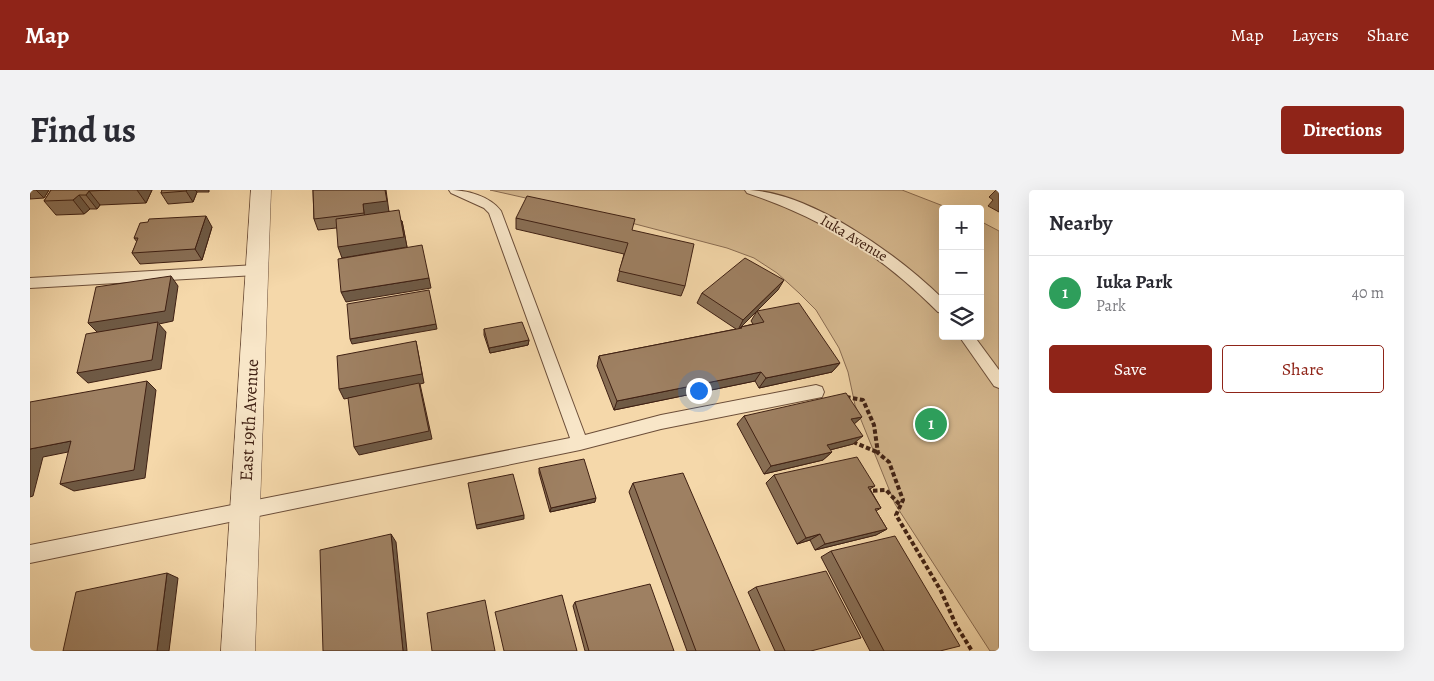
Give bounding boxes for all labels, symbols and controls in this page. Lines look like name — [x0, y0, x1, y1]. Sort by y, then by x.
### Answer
text: Map — [25, 19, 69, 51]
text: Map — [1231, 23, 1264, 47]
text: Layers — [1292, 23, 1339, 47]
text: Share — [1367, 23, 1409, 47]
text: Find us — [30, 106, 136, 154]
button: Directions — [1281, 106, 1404, 154]
map controls — [939, 205, 984, 340]
button: + — [939, 205, 984, 250]
text: Nearby — [1049, 209, 1112, 237]
street label: Iuka Avenue — [817, 210, 892, 266]
button: − — [939, 250, 984, 295]
text: Iuka Park — [1096, 269, 1172, 295]
text: 1 — [1062, 282, 1068, 304]
text: 40 m — [1352, 282, 1384, 304]
button: layers — [939, 295, 984, 340]
text: Park — [1096, 295, 1126, 317]
button: Save — [1049, 345, 1212, 393]
button: Share — [1222, 345, 1384, 393]
street label: East 19th Avenue — [234, 358, 264, 482]
your location — [686, 378, 712, 404]
pin: 1 — [915, 405, 947, 443]

